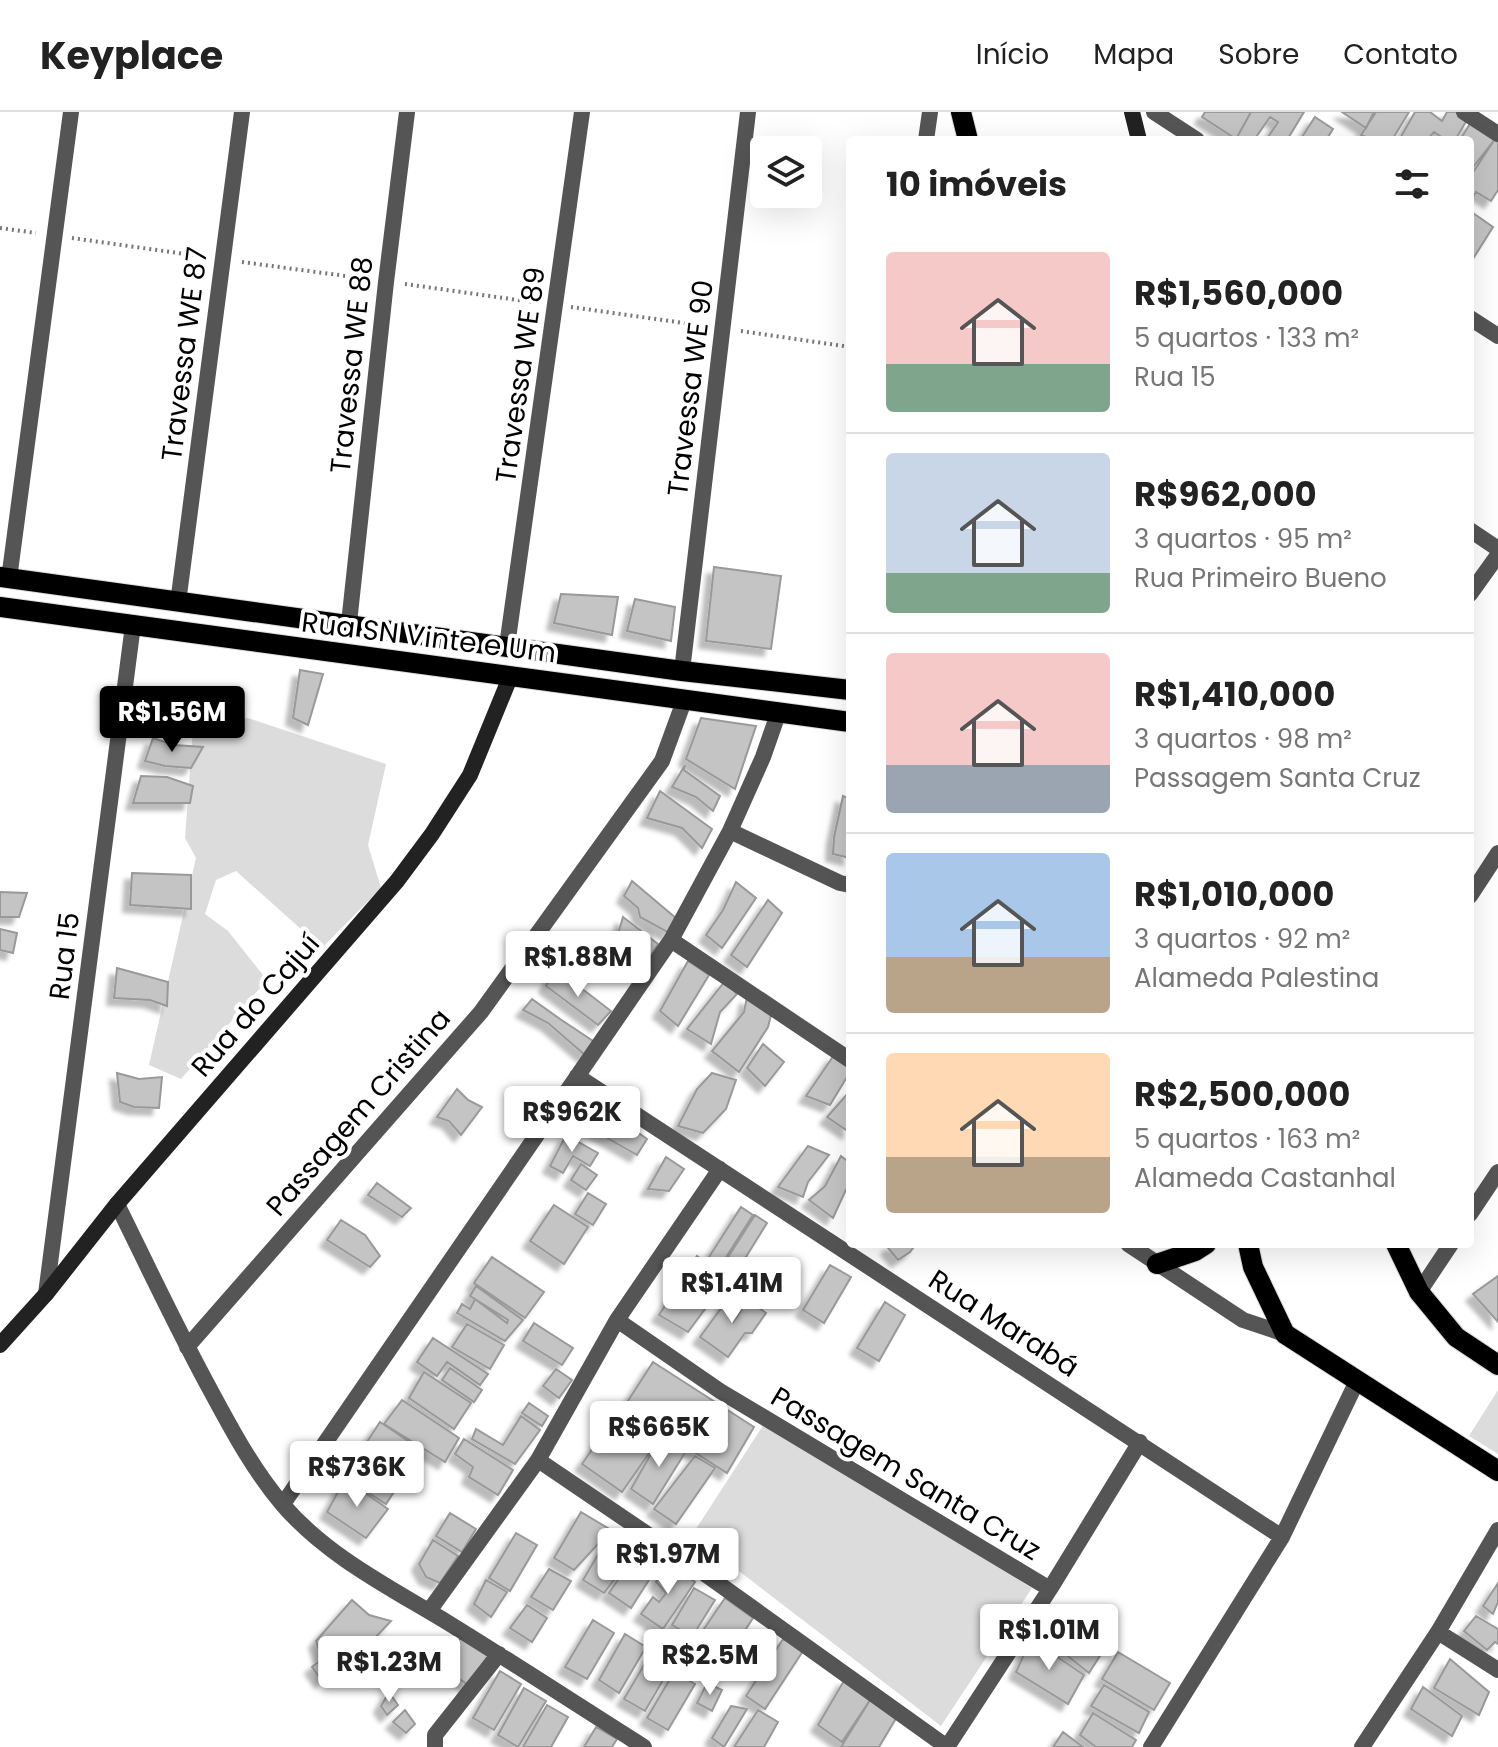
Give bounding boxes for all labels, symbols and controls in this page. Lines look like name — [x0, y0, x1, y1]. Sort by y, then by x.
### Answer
text: Keyplace — [40, 29, 223, 82]
text: Início — [976, 35, 1049, 74]
text: Mapa — [1093, 35, 1174, 74]
text: Sobre — [1218, 35, 1299, 74]
text: Contato — [1343, 35, 1458, 74]
map controls — [750, 136, 822, 208]
button: layers — [750, 136, 822, 208]
text: 10 imóveis — [886, 160, 1067, 208]
icon: filters — [1390, 162, 1434, 206]
street label: Travessa WE 87 — [152, 245, 217, 463]
street label: Travessa WE 88 — [321, 255, 382, 475]
street label: Travessa WE 89 — [486, 265, 555, 486]
text: R$1,560,000 — [1134, 269, 1343, 317]
street label: Travessa WE 90 — [658, 278, 723, 498]
icon: home — [950, 284, 1046, 380]
text: 5 quartos · 133 m² — [1134, 320, 1359, 356]
text: Rua 15 — [1134, 359, 1216, 395]
text: R$962,000 — [1134, 470, 1317, 518]
icon: home — [950, 485, 1046, 581]
text: 3 quartos · 95 m² — [1134, 521, 1352, 557]
text: Rua Primeiro Bueno — [1134, 560, 1387, 596]
street label: Rua SN Vinte e Um — [299, 603, 559, 672]
text: R$1,410,000 — [1134, 670, 1335, 718]
icon: home — [950, 685, 1046, 781]
pin: R$1.56M — [98, 686, 246, 754]
text: R$1.56M — [118, 694, 226, 730]
text: 3 quartos · 98 m² — [1134, 721, 1352, 757]
text: Passagem Santa Cruz — [1134, 760, 1420, 796]
text: R$1,010,000 — [1134, 870, 1334, 918]
icon: home — [950, 885, 1046, 981]
street label: Rua 15 — [40, 910, 89, 1002]
text: 3 quartos · 92 m² — [1134, 921, 1350, 957]
street label: Rua do Cajuí — [182, 925, 329, 1085]
pin: R$1.88M — [504, 931, 652, 999]
text: R$1.88M — [524, 939, 632, 975]
text: Alameda Palestina — [1134, 960, 1379, 996]
street label: Passagem Cristina — [257, 1000, 459, 1225]
text: R$2,500,000 — [1134, 1070, 1350, 1118]
icon: home — [950, 1085, 1046, 1181]
pin: R$962K — [507, 1086, 637, 1154]
text: R$962K — [522, 1094, 622, 1130]
text: 5 quartos · 163 m² — [1134, 1121, 1360, 1157]
text: Alameda Castanhal — [1134, 1160, 1396, 1196]
pin: R$1.41M — [658, 1257, 806, 1325]
street label: Rua Marabá — [921, 1260, 1086, 1387]
text: R$1.41M — [681, 1265, 783, 1301]
street label: Passagem Santa Cruz — [763, 1377, 1048, 1570]
pin: R$665K — [594, 1401, 724, 1469]
text: R$665K — [608, 1409, 710, 1445]
pin: R$736K — [292, 1441, 422, 1509]
text: R$736K — [308, 1449, 406, 1485]
pin: R$1.97M — [594, 1528, 742, 1596]
text: R$1.97M — [616, 1536, 720, 1572]
pin: R$1.01M — [975, 1604, 1123, 1672]
text: R$1.01M — [998, 1612, 1100, 1648]
pin: R$2.5M — [645, 1629, 775, 1697]
pin: R$1.23M — [315, 1636, 463, 1704]
text: R$2.5M — [661, 1637, 759, 1673]
text: R$1.23M — [336, 1644, 442, 1680]

